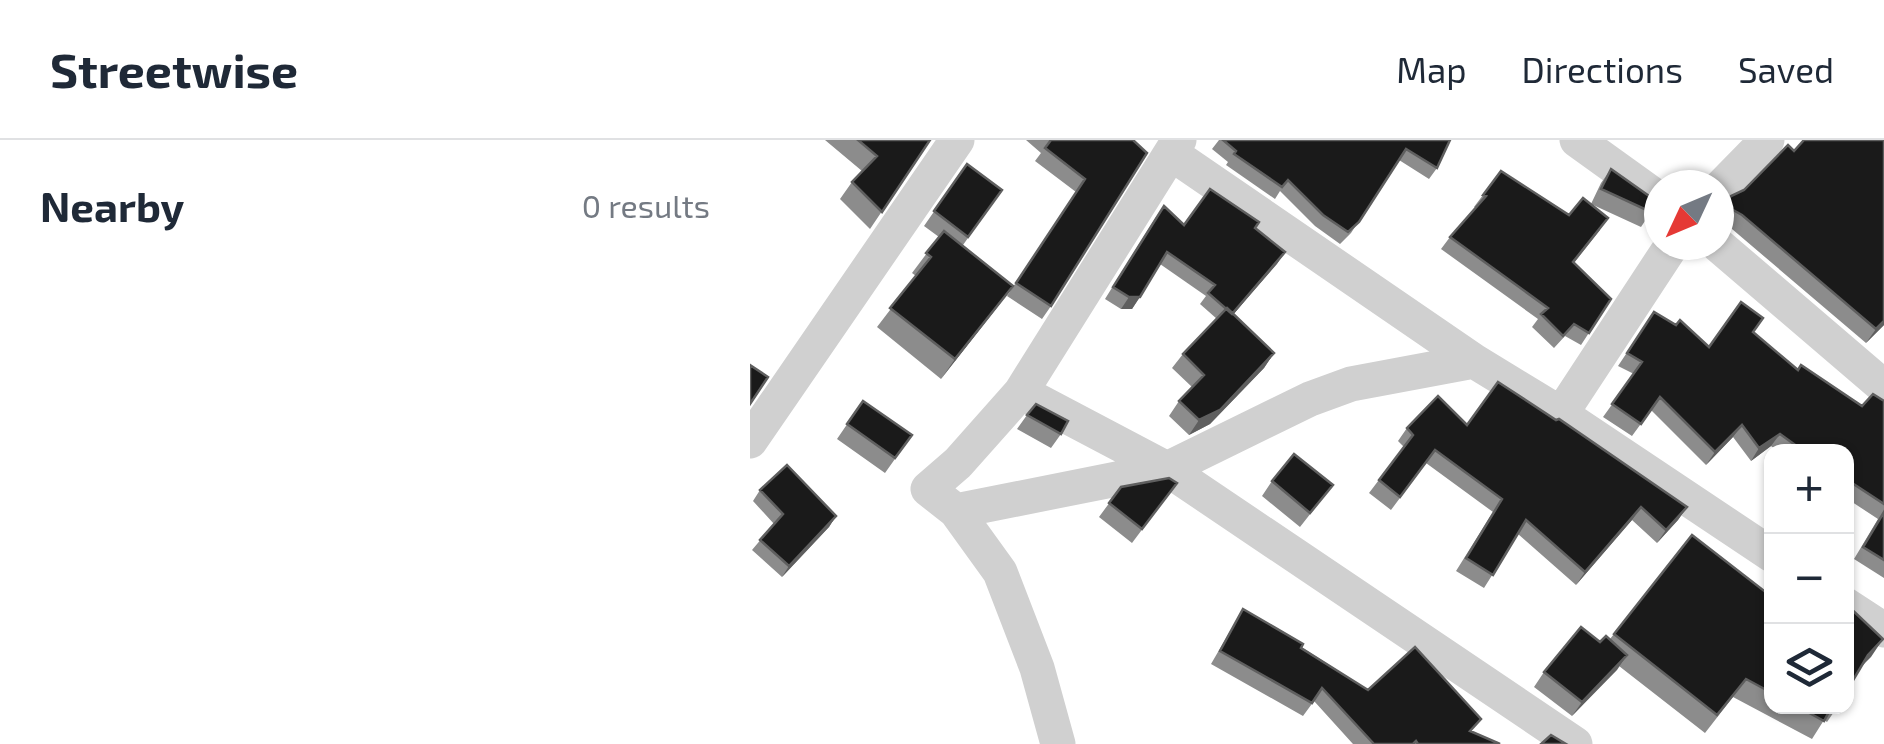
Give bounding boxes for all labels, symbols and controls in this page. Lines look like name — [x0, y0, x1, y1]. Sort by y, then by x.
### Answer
text: Streetwise — [50, 40, 298, 98]
text: Map — [1396, 48, 1467, 90]
text: Directions — [1522, 48, 1683, 90]
text: Saved — [1738, 48, 1834, 90]
north arrow — [1644, 170, 1734, 260]
text: Nearby — [40, 180, 184, 230]
text: 0 results — [582, 186, 710, 224]
map controls — [1764, 444, 1854, 714]
button: + — [1764, 444, 1854, 534]
button: − — [1764, 534, 1854, 624]
button: layers — [1764, 624, 1854, 714]

